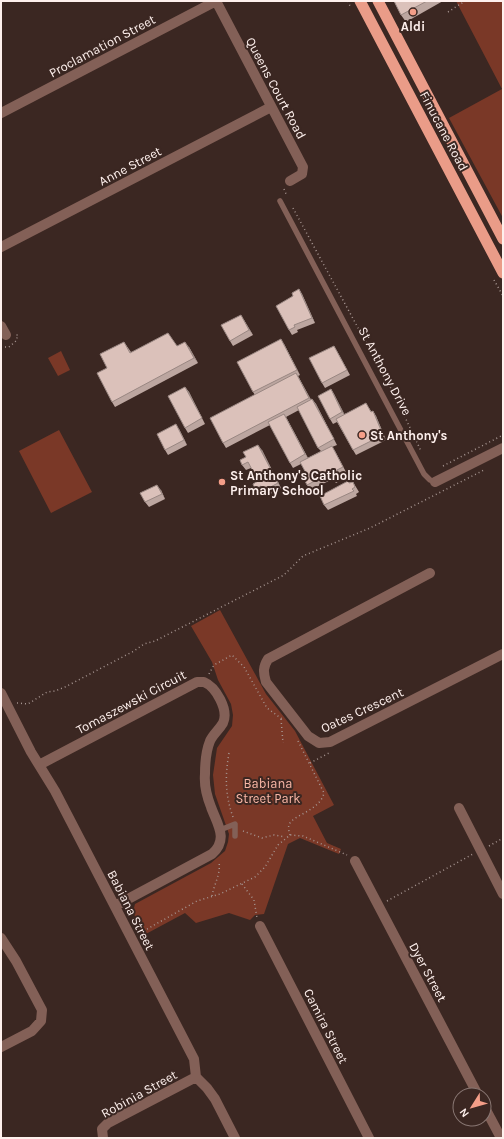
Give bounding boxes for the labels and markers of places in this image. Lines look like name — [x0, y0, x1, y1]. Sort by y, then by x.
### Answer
marker: Aldi — [408, 7, 418, 17]
place label: Aldi — [401, 19, 425, 34]
place label: St Anthony's — [370, 428, 447, 443]
marker: St Anthony's — [357, 430, 367, 440]
place label: St Anthony's Catholic Primary School — [230, 468, 362, 498]
marker: St Anthony's Catholic Primary School — [217, 477, 227, 487]

